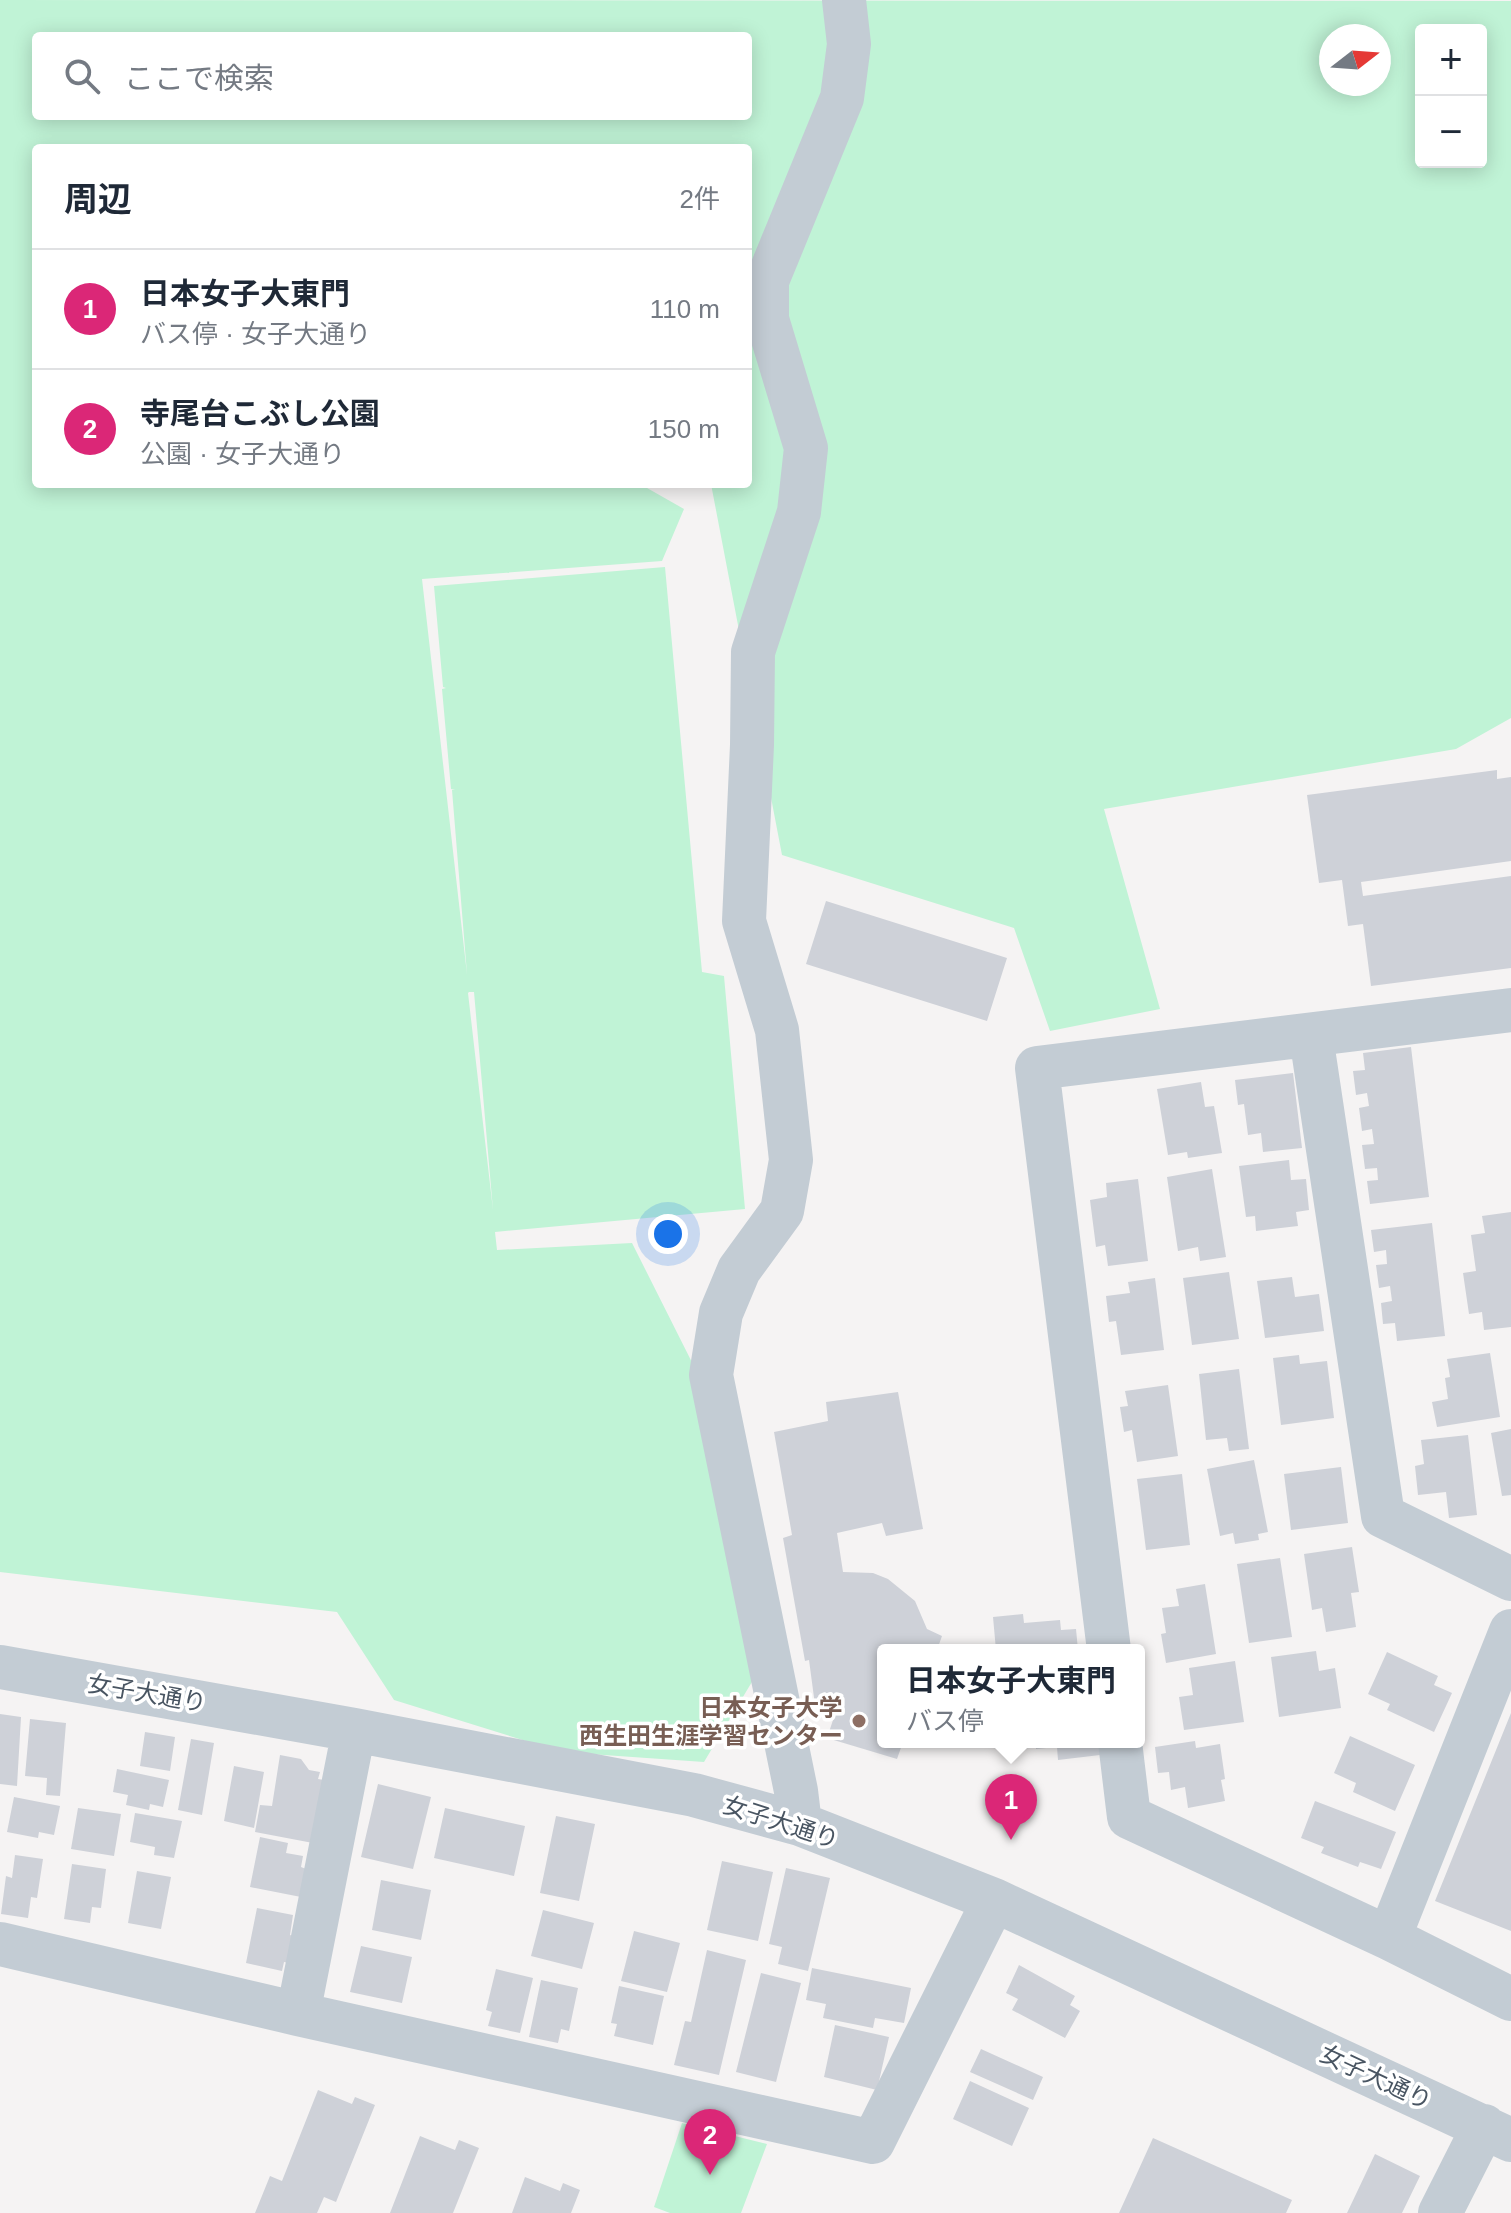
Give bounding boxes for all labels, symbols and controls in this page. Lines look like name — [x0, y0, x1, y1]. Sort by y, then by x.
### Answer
north arrow — [1319, 24, 1391, 96]
map controls — [1415, 24, 1487, 168]
button: + — [1415, 24, 1487, 96]
search box — [32, 32, 752, 120]
icon: search — [60, 54, 104, 98]
text: ここで検索 — [124, 62, 274, 95]
button: − — [1415, 96, 1487, 168]
text: 周辺 — [64, 180, 132, 218]
text: 2件 — [680, 184, 720, 214]
text: 日本女子大東門 — [140, 277, 350, 310]
text: 1 — [83, 294, 97, 324]
text: 110 m — [650, 294, 720, 324]
text: バス停 · 女子大通り — [140, 319, 371, 349]
text: 寺尾台こぶし公園 — [140, 397, 380, 430]
text: 2 — [83, 414, 97, 444]
text: 150 m — [648, 414, 720, 444]
text: 公園 · 女子大通り — [140, 439, 345, 469]
your location — [648, 1214, 688, 1254]
popup — [877, 1644, 1145, 1748]
text: 日本女子大東門 — [906, 1664, 1116, 1697]
street label: 女子大通り — [86, 1669, 208, 1717]
place label: 日本女子大学 西生田生涯学習センター — [579, 1694, 843, 1749]
text: バス停 — [906, 1706, 984, 1736]
marker: 日本女子大学 西生田生涯学習センター — [850, 1712, 868, 1730]
pin: 1 — [985, 1774, 1037, 1840]
street label: 女子大通り — [720, 1791, 842, 1853]
street label: 女子大通り — [1316, 2039, 1436, 2115]
pin: 2 — [684, 2109, 736, 2175]

